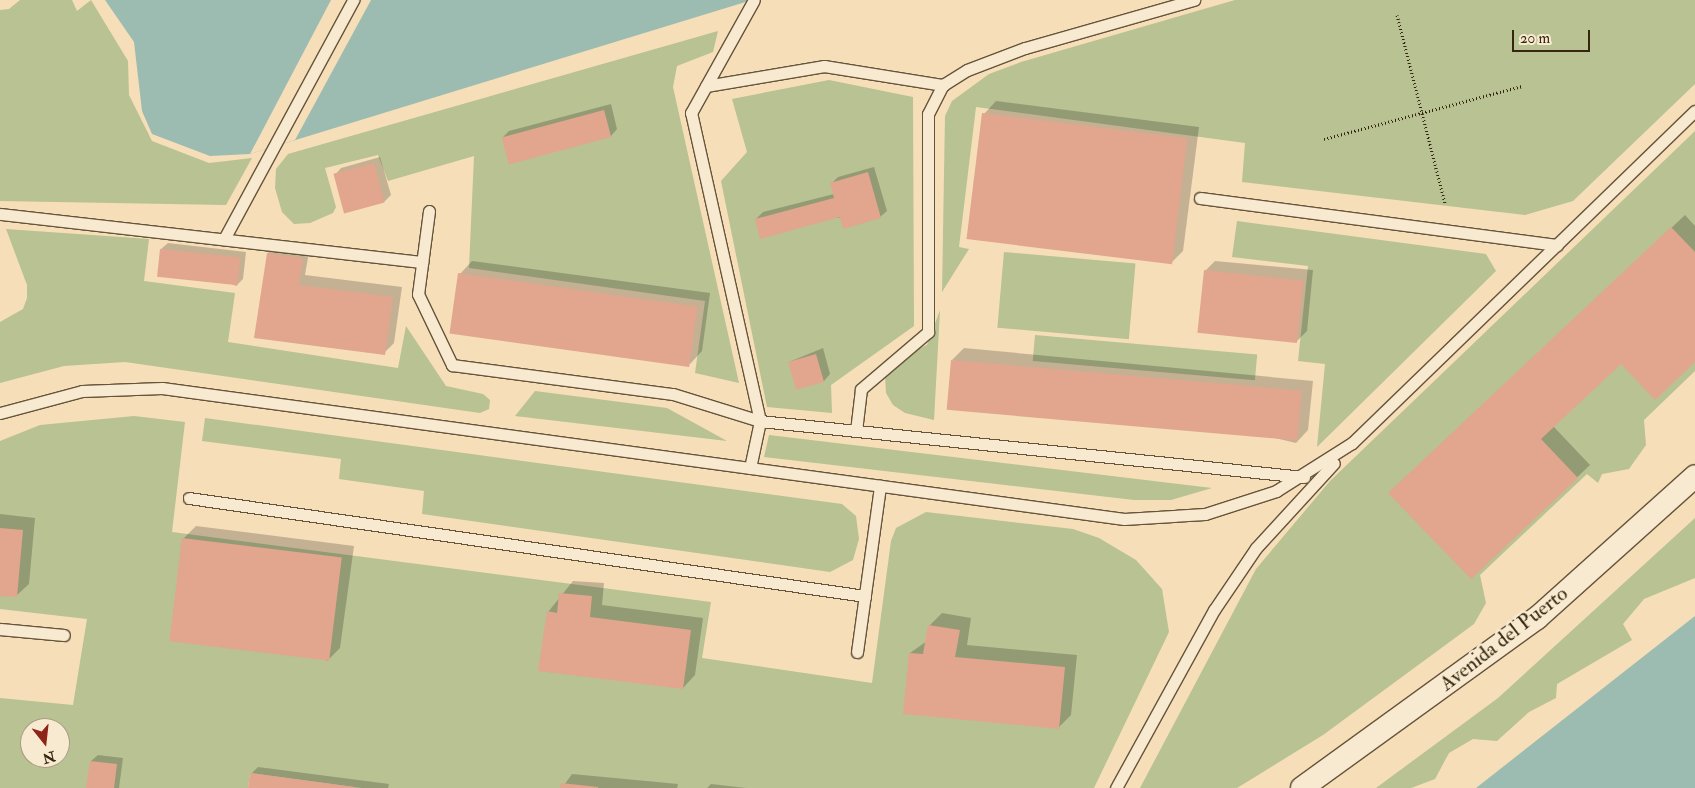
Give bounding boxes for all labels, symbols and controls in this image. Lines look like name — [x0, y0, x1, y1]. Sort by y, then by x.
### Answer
scale bar — [1515, 20, 1592, 52]
text: 20 m — [1520, 29, 1550, 48]
street label: Avenida del Puerto — [1435, 581, 1573, 697]
north arrow — [20, 718, 70, 768]
text: N — [41, 747, 57, 767]

